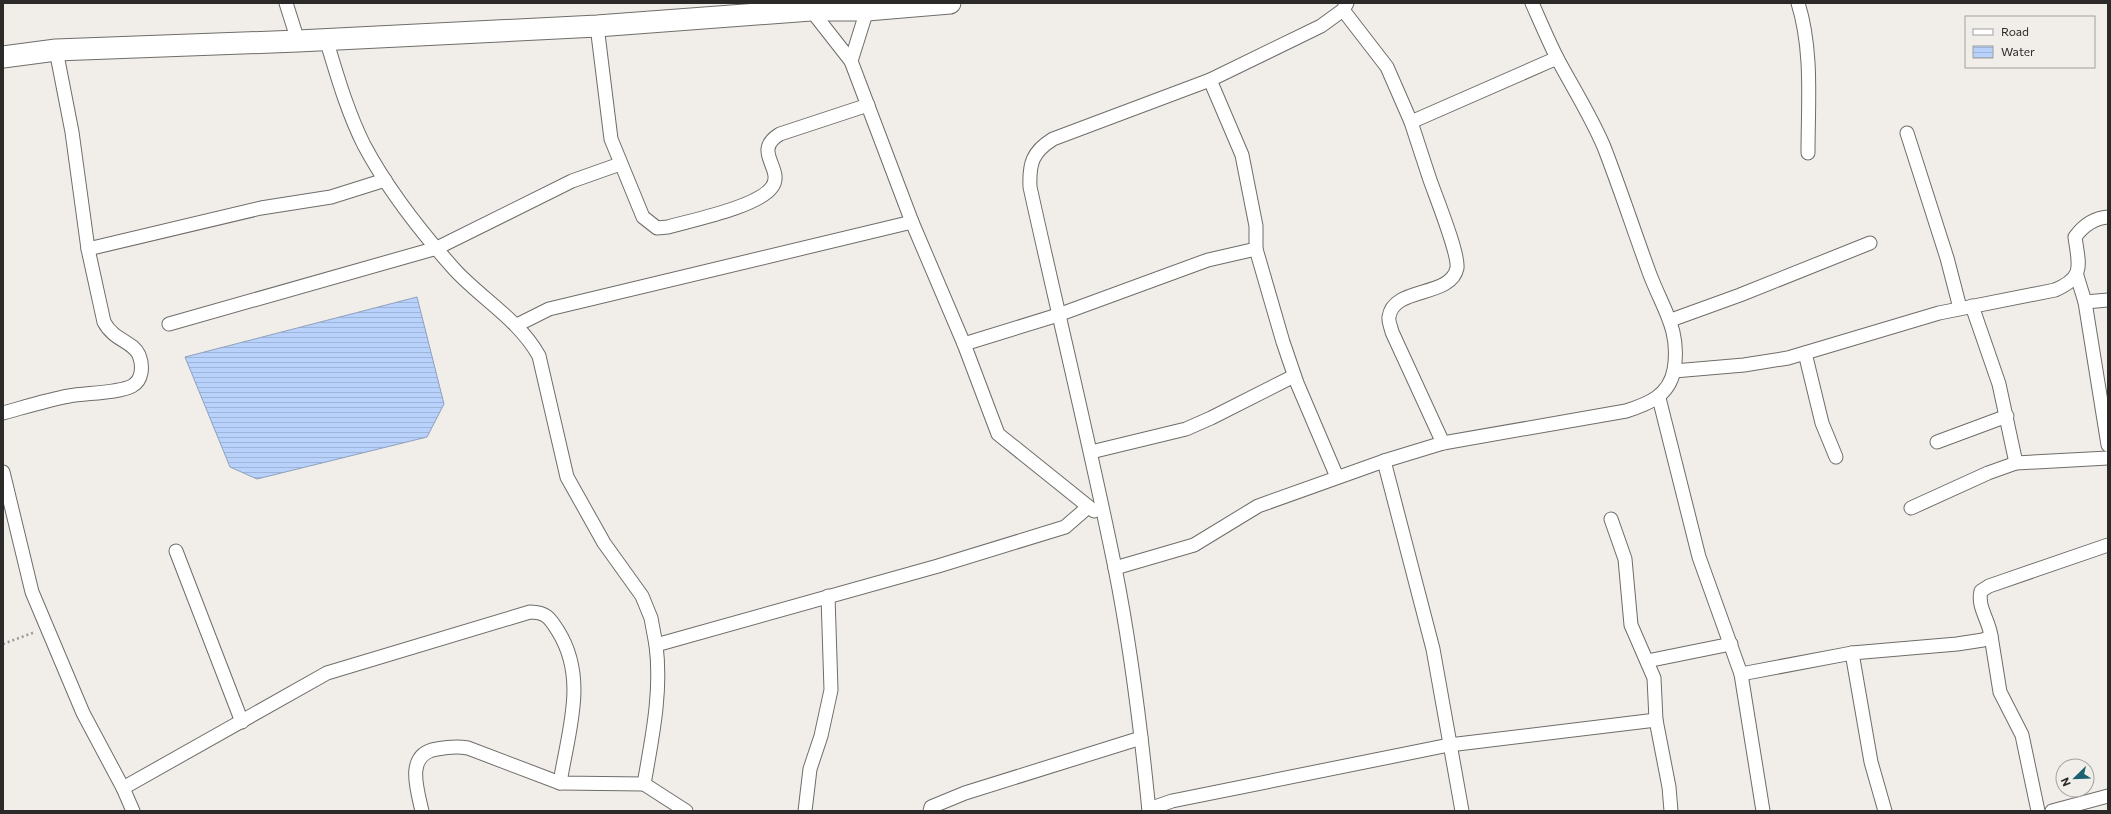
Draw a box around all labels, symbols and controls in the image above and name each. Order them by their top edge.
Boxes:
legend [1965,16,2095,68]
text: Road [2001,24,2029,38]
text: Water [2001,44,2035,58]
north arrow [2055,758,2095,798]
text: N [2058,776,2073,788]

